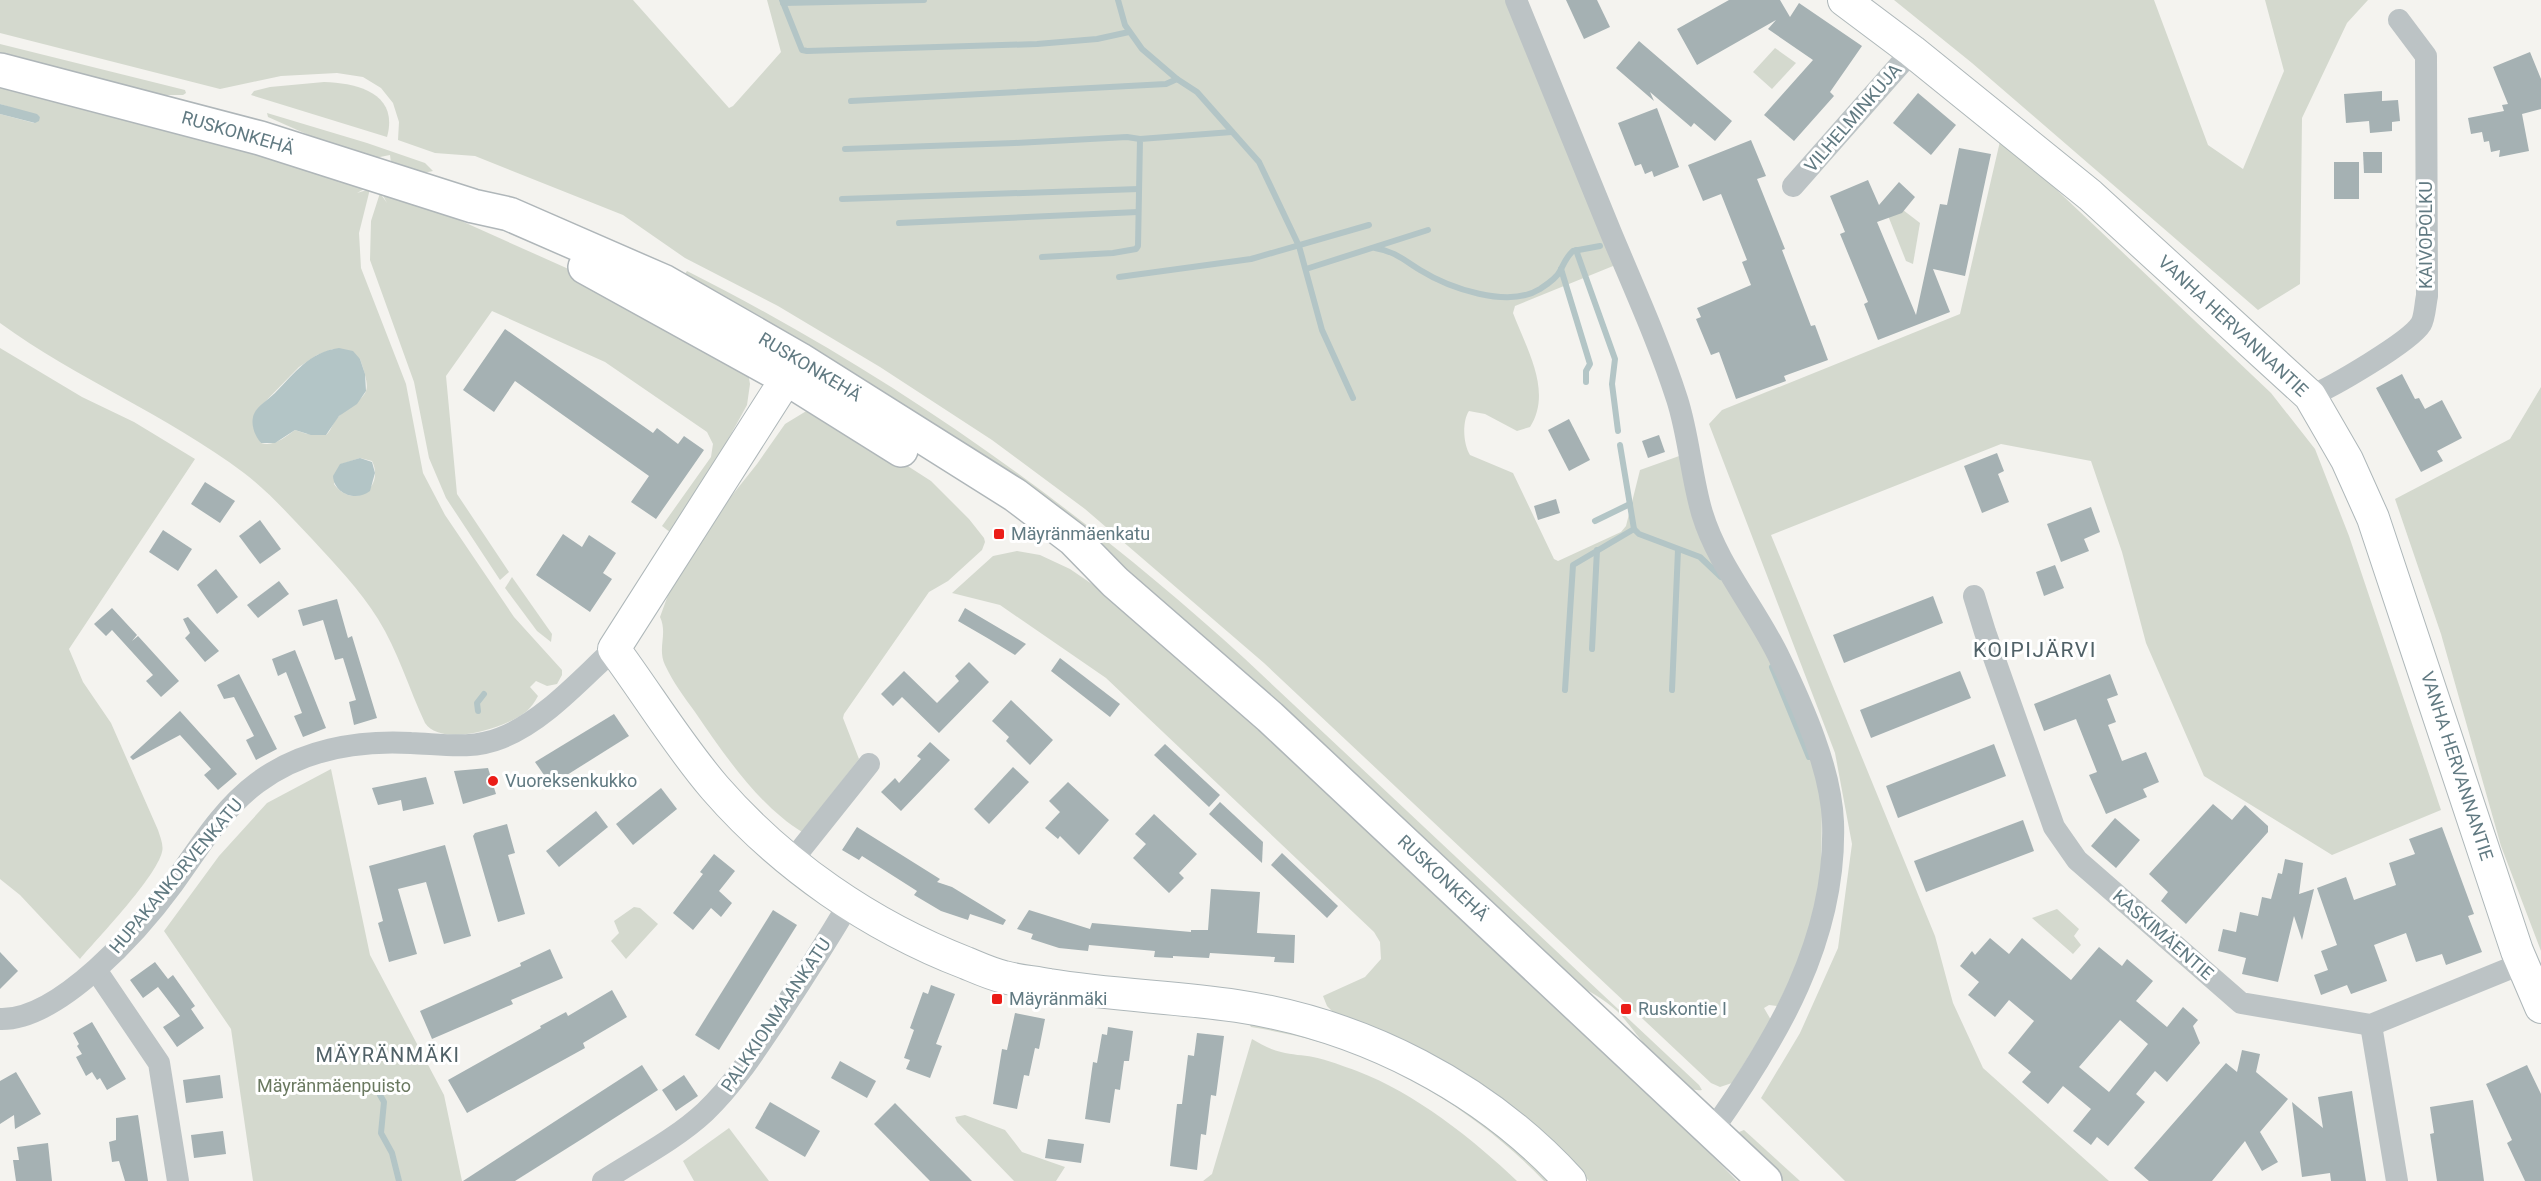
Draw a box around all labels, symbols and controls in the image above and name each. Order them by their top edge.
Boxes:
street label: VILHELMINKUJA [1800,59,1906,176]
street label: RUSKONKEHÄ [180,106,297,159]
street label: KAIVOPOLKU [2415,181,2436,289]
street label: VANHA HERVANNANTIE [2154,251,2313,401]
street label: RUSKONKEHÄ [755,328,866,406]
place label: Mäyränmäenkatu [1011,523,1150,544]
marker: Mäyränmäenkatu [992,527,1006,541]
district label: KOIPIJÄRVI [1973,638,2097,662]
street label: VANHA HERVANNANTIE [2417,669,2498,863]
place label: Vuoreksenkukko [505,770,637,791]
marker: Vuoreksenkukko [486,774,500,788]
street label: HUPAKANKORVENKATU [105,794,246,957]
street label: RUSKONKEHÄ [1394,830,1493,925]
street label: KASKIMÄENTIE [2109,885,2218,984]
street label: PALKKIONMAANKATU [716,934,835,1096]
place label: Mäyränmäki [1009,988,1107,1009]
marker: Mäyränmäki [990,992,1004,1006]
place label: Ruskontie I [1638,998,1727,1019]
marker: Ruskontie I [1619,1002,1633,1016]
district label: MÄYRÄNMÄKI [315,1043,461,1067]
park label: Mäyränmäenpuisto [257,1075,411,1096]

